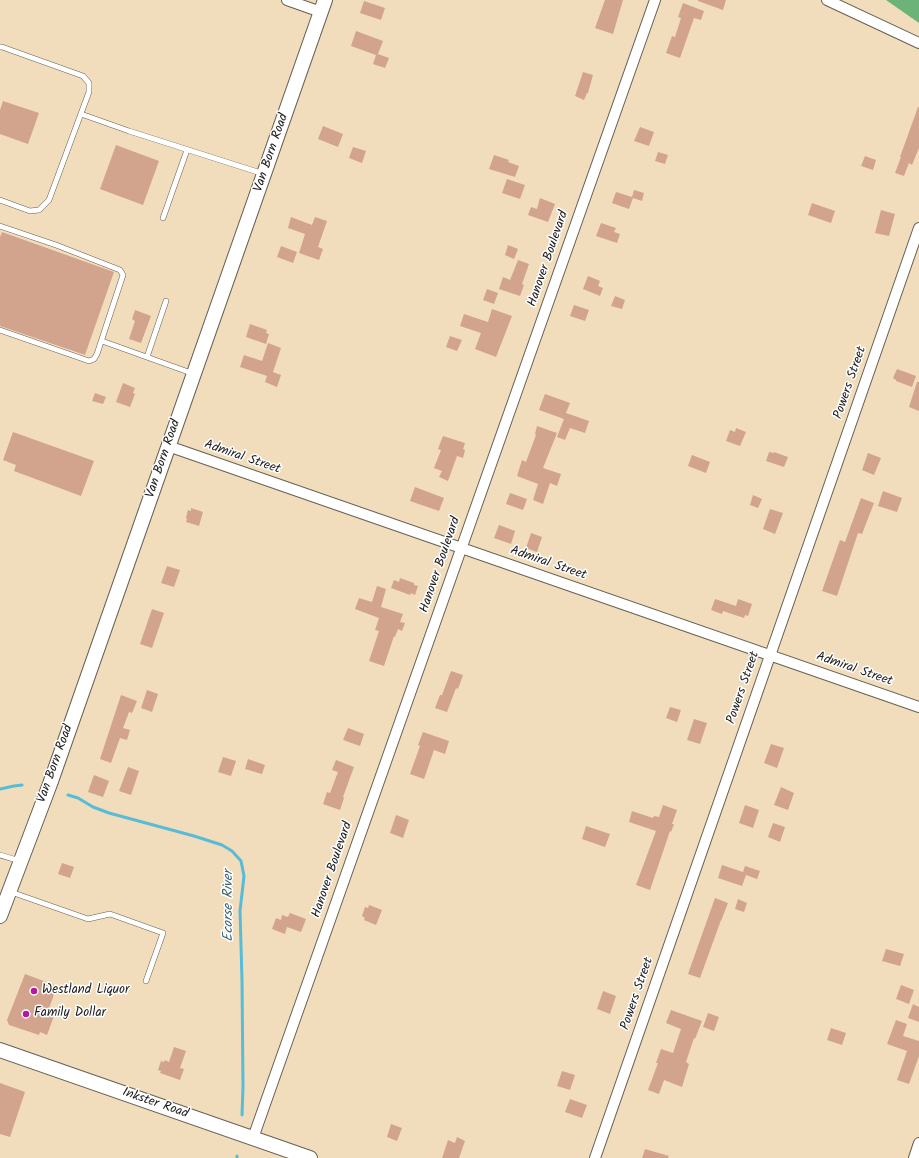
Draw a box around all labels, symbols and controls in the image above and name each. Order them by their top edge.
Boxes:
street label: Van Born Road [251,112,293,194]
street label: Hanover Boulevard [525,209,573,309]
street label: Powers Street [831,345,871,421]
street label: Van Born Road [143,418,185,500]
street label: Admiral Street [202,438,282,478]
street label: Hanover Boulevard [417,515,465,615]
street label: Admiral Street [508,544,588,584]
street label: Powers Street [724,650,764,726]
street label: Admiral Street [814,650,894,690]
street label: Van Born Road [35,723,77,805]
street label: Hanover Boulevard [309,820,357,920]
water label: Ecorse River [222,870,238,942]
street label: Powers Street [618,956,658,1032]
place label: Westland Liquor [42,983,129,999]
marker: Westland Liquor [29,986,39,996]
place label: Family Dollar [34,1006,106,1022]
marker: Family Dollar [21,1009,31,1019]
street label: Inkster Road [120,1085,190,1123]

